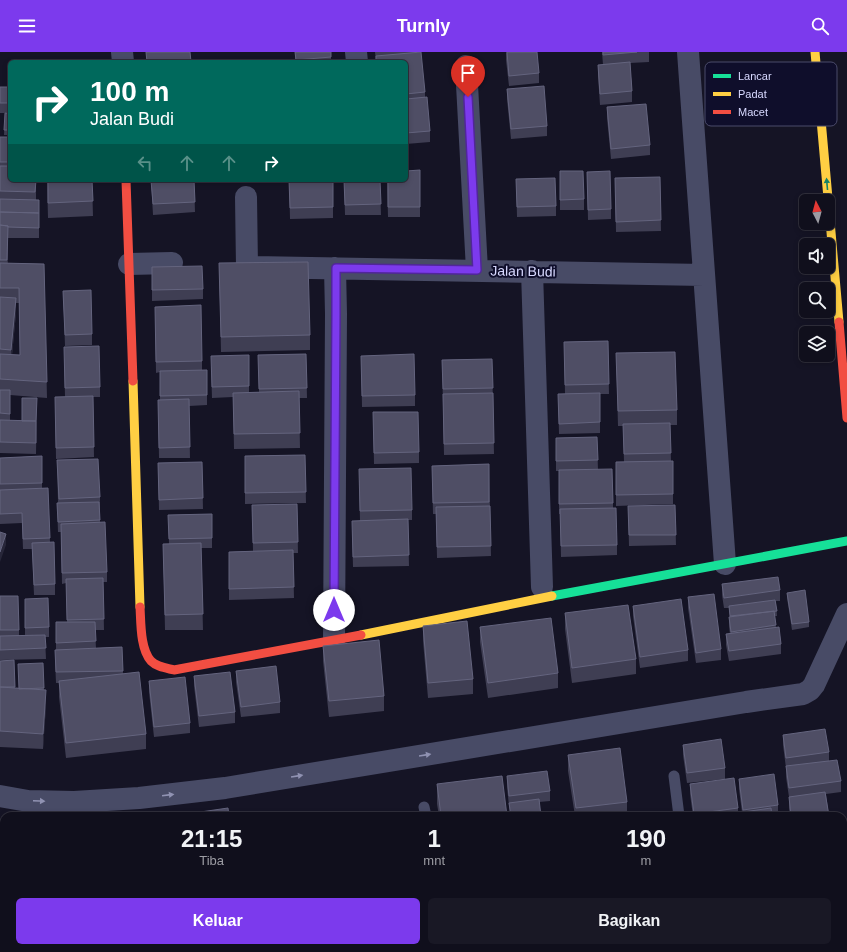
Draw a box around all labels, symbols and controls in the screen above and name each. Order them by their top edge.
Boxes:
icon: menu [16,15,38,37]
icon: search [809,15,831,37]
text: Turnly [397,16,450,36]
pin [451,56,485,97]
icon: arrive [457,62,479,84]
legend [705,62,837,126]
text: Lancar [738,70,772,82]
icon: right [24,76,76,128]
text: 100 m [90,76,169,107]
text: Padat [738,88,767,100]
text: Macet [738,106,768,118]
text: Jalan Budi [90,109,174,129]
icon: left [134,152,156,174]
icon: ahead [176,152,198,174]
icon: ahead [218,152,240,174]
icon: right [260,152,282,174]
one-way arrow [823,178,830,190]
north arrow [799,194,835,230]
map controls [799,194,835,362]
button: sound [799,238,835,274]
street label: Jalan Budi [490,262,556,280]
button: search [799,282,835,318]
button: layers [799,326,835,362]
position arrow [313,589,355,631]
one-way arrow [419,752,431,758]
one-way arrow [291,773,303,779]
one-way arrow [162,791,174,798]
one-way arrow [33,798,46,804]
text: 21:15 [181,825,242,852]
text: 1 [427,825,441,852]
text: 190 [626,825,666,852]
text: Tiba [199,853,224,868]
text: mnt [423,853,445,868]
text: m [641,853,651,868]
button: Keluar [16,898,420,944]
button: Bagikan [428,898,831,944]

